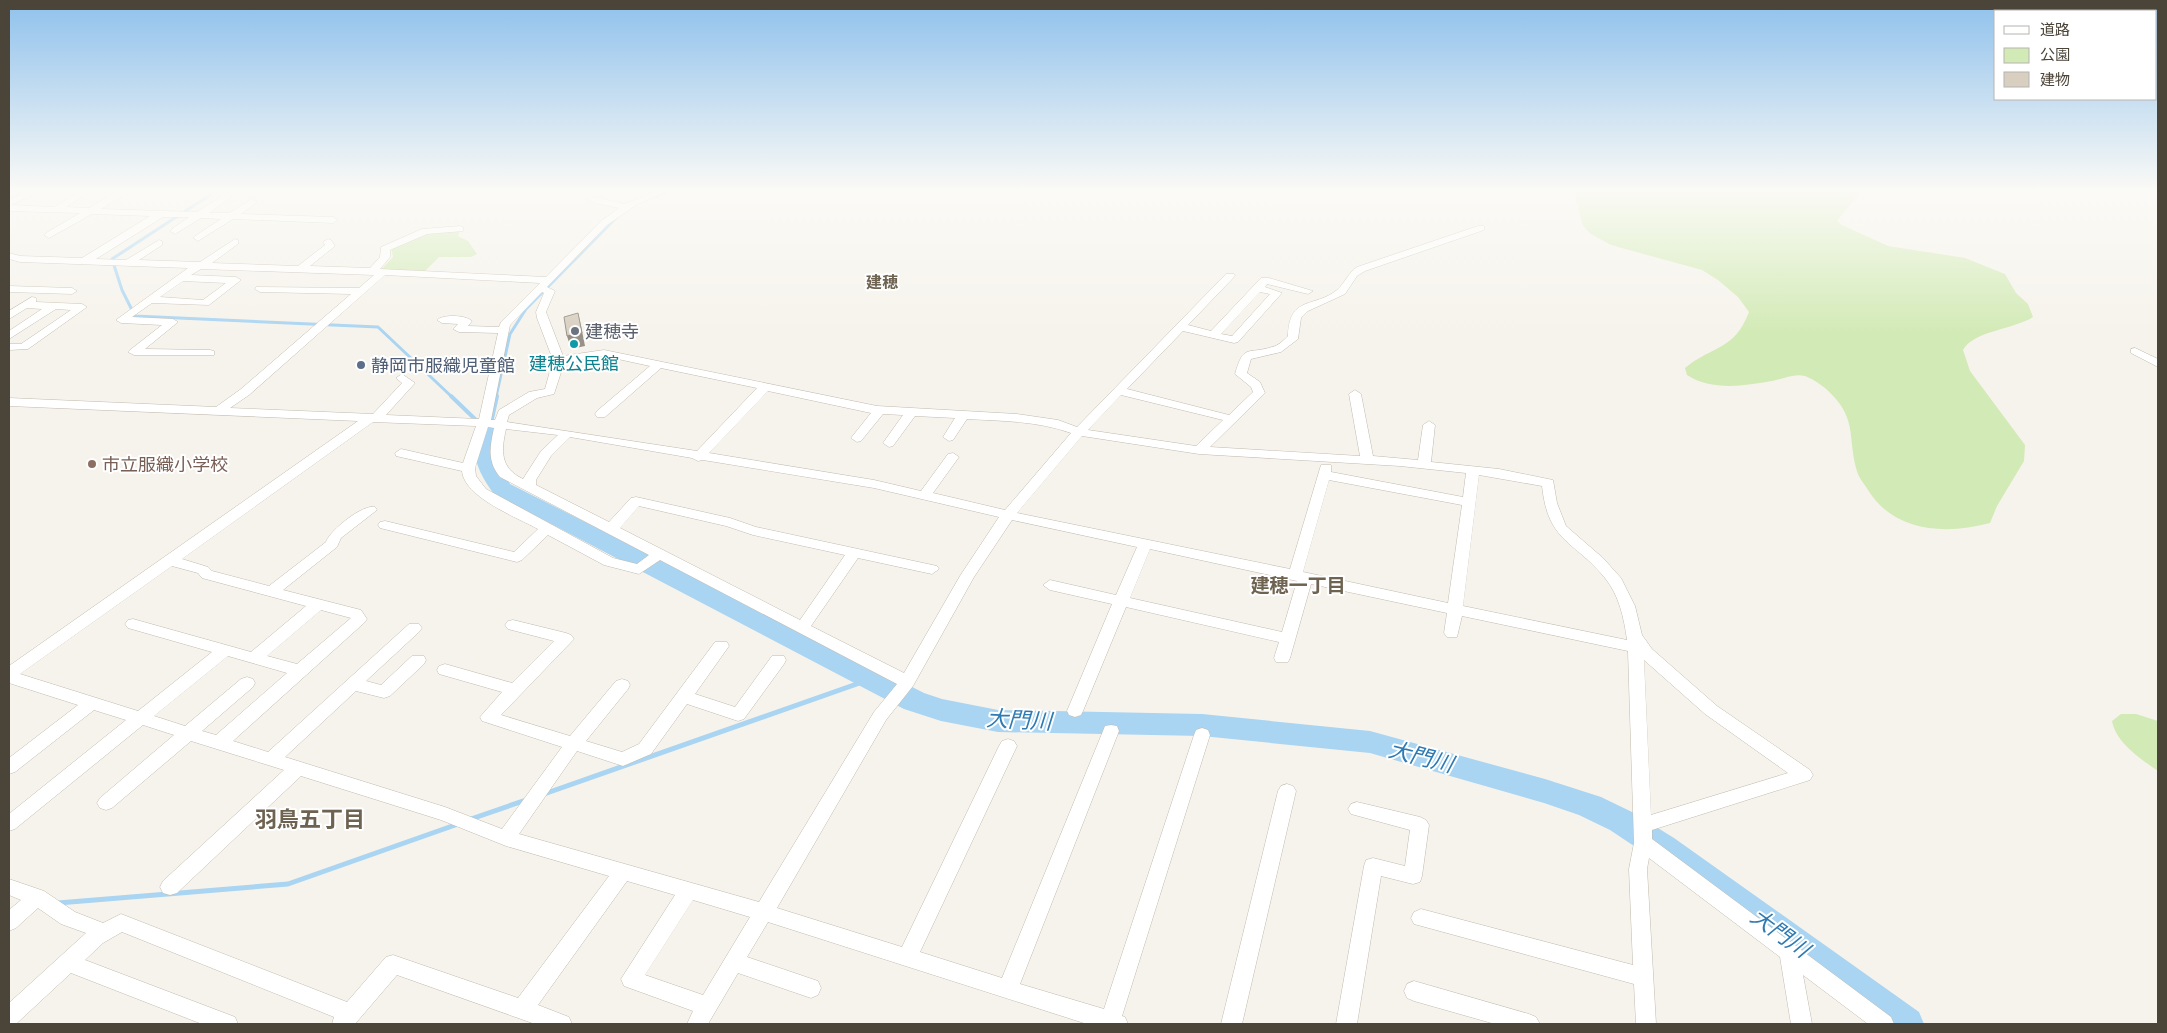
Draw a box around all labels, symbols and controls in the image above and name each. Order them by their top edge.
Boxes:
legend [1994,10,2157,100]
text: 道路 [2040,21,2070,39]
text: 公園 [2040,46,2070,64]
text: 建物 [2040,71,2070,89]
district label: 建穂 [866,273,898,292]
place label: 建穂寺 [585,321,639,342]
marker: 建穂寺 [569,325,581,337]
marker: 建穂公民館 [568,338,580,350]
place label: 建穂公民館 [529,353,619,374]
place label: 静岡市服織児童館 [371,355,515,376]
marker: 静岡市服織児童館 [355,359,367,371]
place label: 市立服織小学校 [102,454,228,475]
marker: 市立服織小学校 [86,458,98,470]
district label: 建穂一丁目 [1250,574,1346,596]
water label: 大門川 [985,706,1055,734]
water label: 大門川 [1386,737,1458,778]
district label: 羽鳥五丁目 [255,807,365,832]
water label: 大門川 [1746,903,1816,964]

